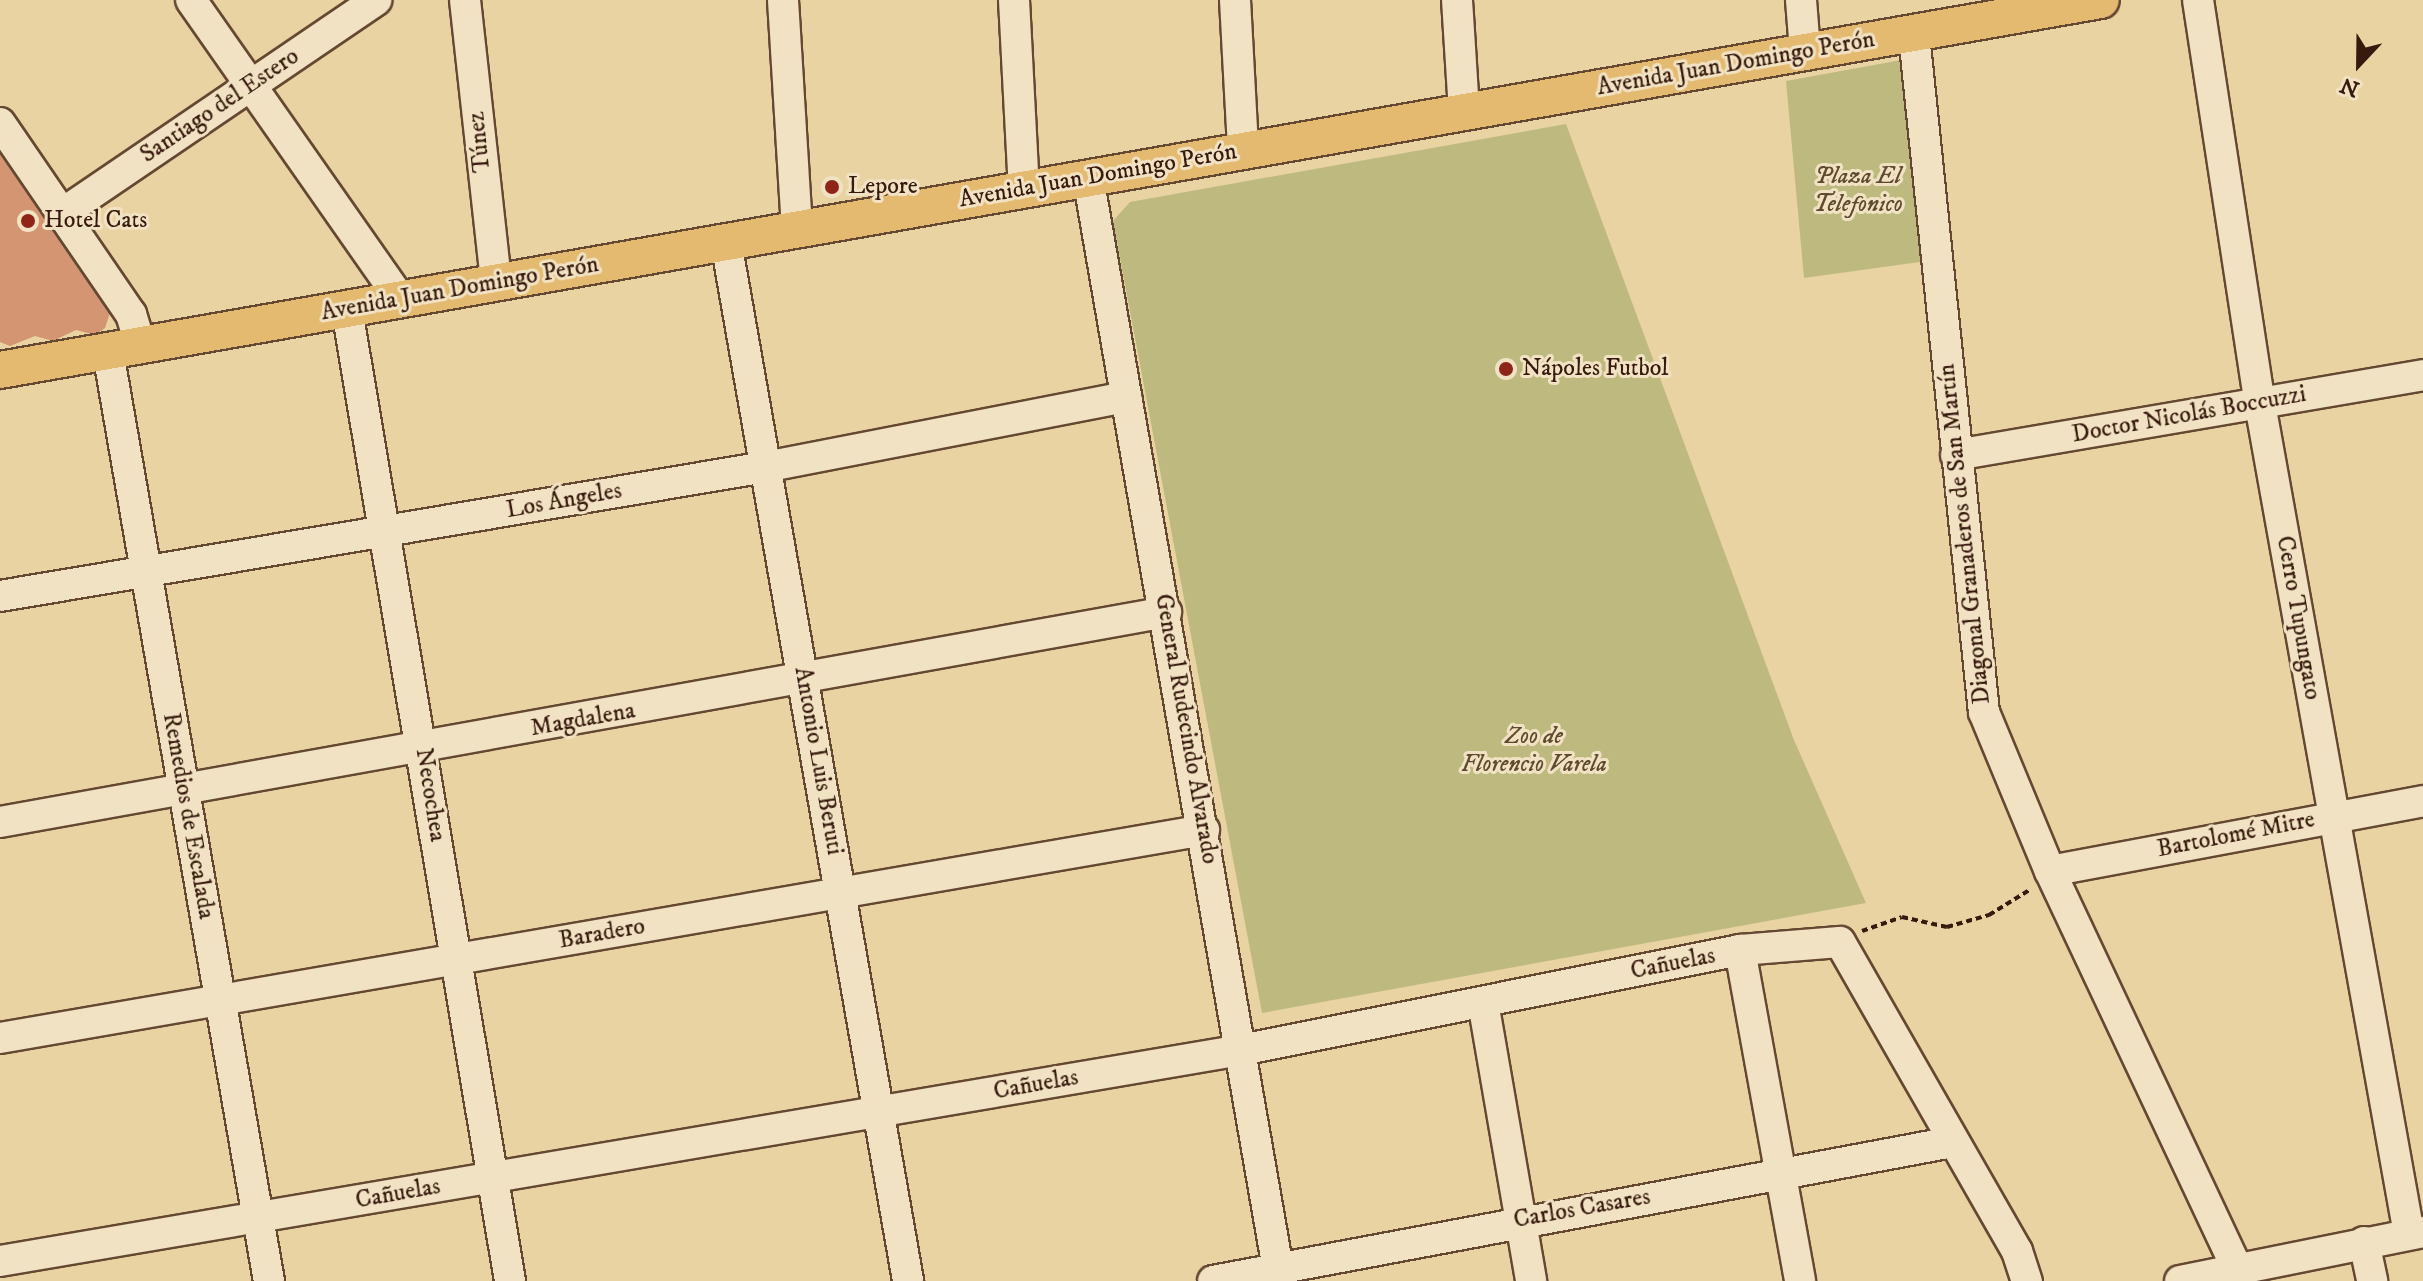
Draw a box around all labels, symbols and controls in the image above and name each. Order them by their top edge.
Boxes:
north arrow [2319,24,2399,104]
street label: Avenida Juan Domingo Perón [1595,25,1877,103]
street label: Santiago del Estero [135,42,305,170]
text: N [2336,71,2363,103]
street label: Túnez [462,110,498,174]
street label: Avenida Juan Domingo Perón [957,137,1239,215]
park label: Plaza El Telefonico [1813,163,1903,219]
place label: Lepore [848,173,918,201]
marker: Lepore [823,178,841,196]
place label: Hotel Cats [44,207,147,235]
marker: Hotel Cats [19,212,37,230]
street label: Avenida Juan Domingo Perón [319,250,601,328]
place label: Nápoles Futbol [1522,355,1669,383]
marker: Nápoles Futbol [1497,360,1515,378]
street label: Diagonal Granaderos de San Martín [1933,362,1997,706]
street label: Doctor Nicolás Boccuzzi [2070,380,2308,450]
street label: Los Ángeles [504,477,624,525]
street label: Cerro Tupungato [2269,534,2327,702]
street label: General Rudecindo Alvarado [1148,592,1224,866]
street label: Antonio Luis Beruti [787,665,849,857]
street label: Magdalena [528,697,638,743]
street label: Remedios de Escalada [156,711,220,921]
park label: Zoo de Florencio Varela [1461,723,1607,779]
street label: Necochea [408,746,452,844]
street label: Bartolomé Mitre [2155,806,2317,864]
street label: Baradero [557,912,647,956]
street label: Cañuelas [1628,942,1718,986]
street label: Cañuelas [991,1063,1081,1107]
street label: Cañuelas [353,1172,443,1216]
street label: Carlos Casares [1511,1183,1653,1235]

